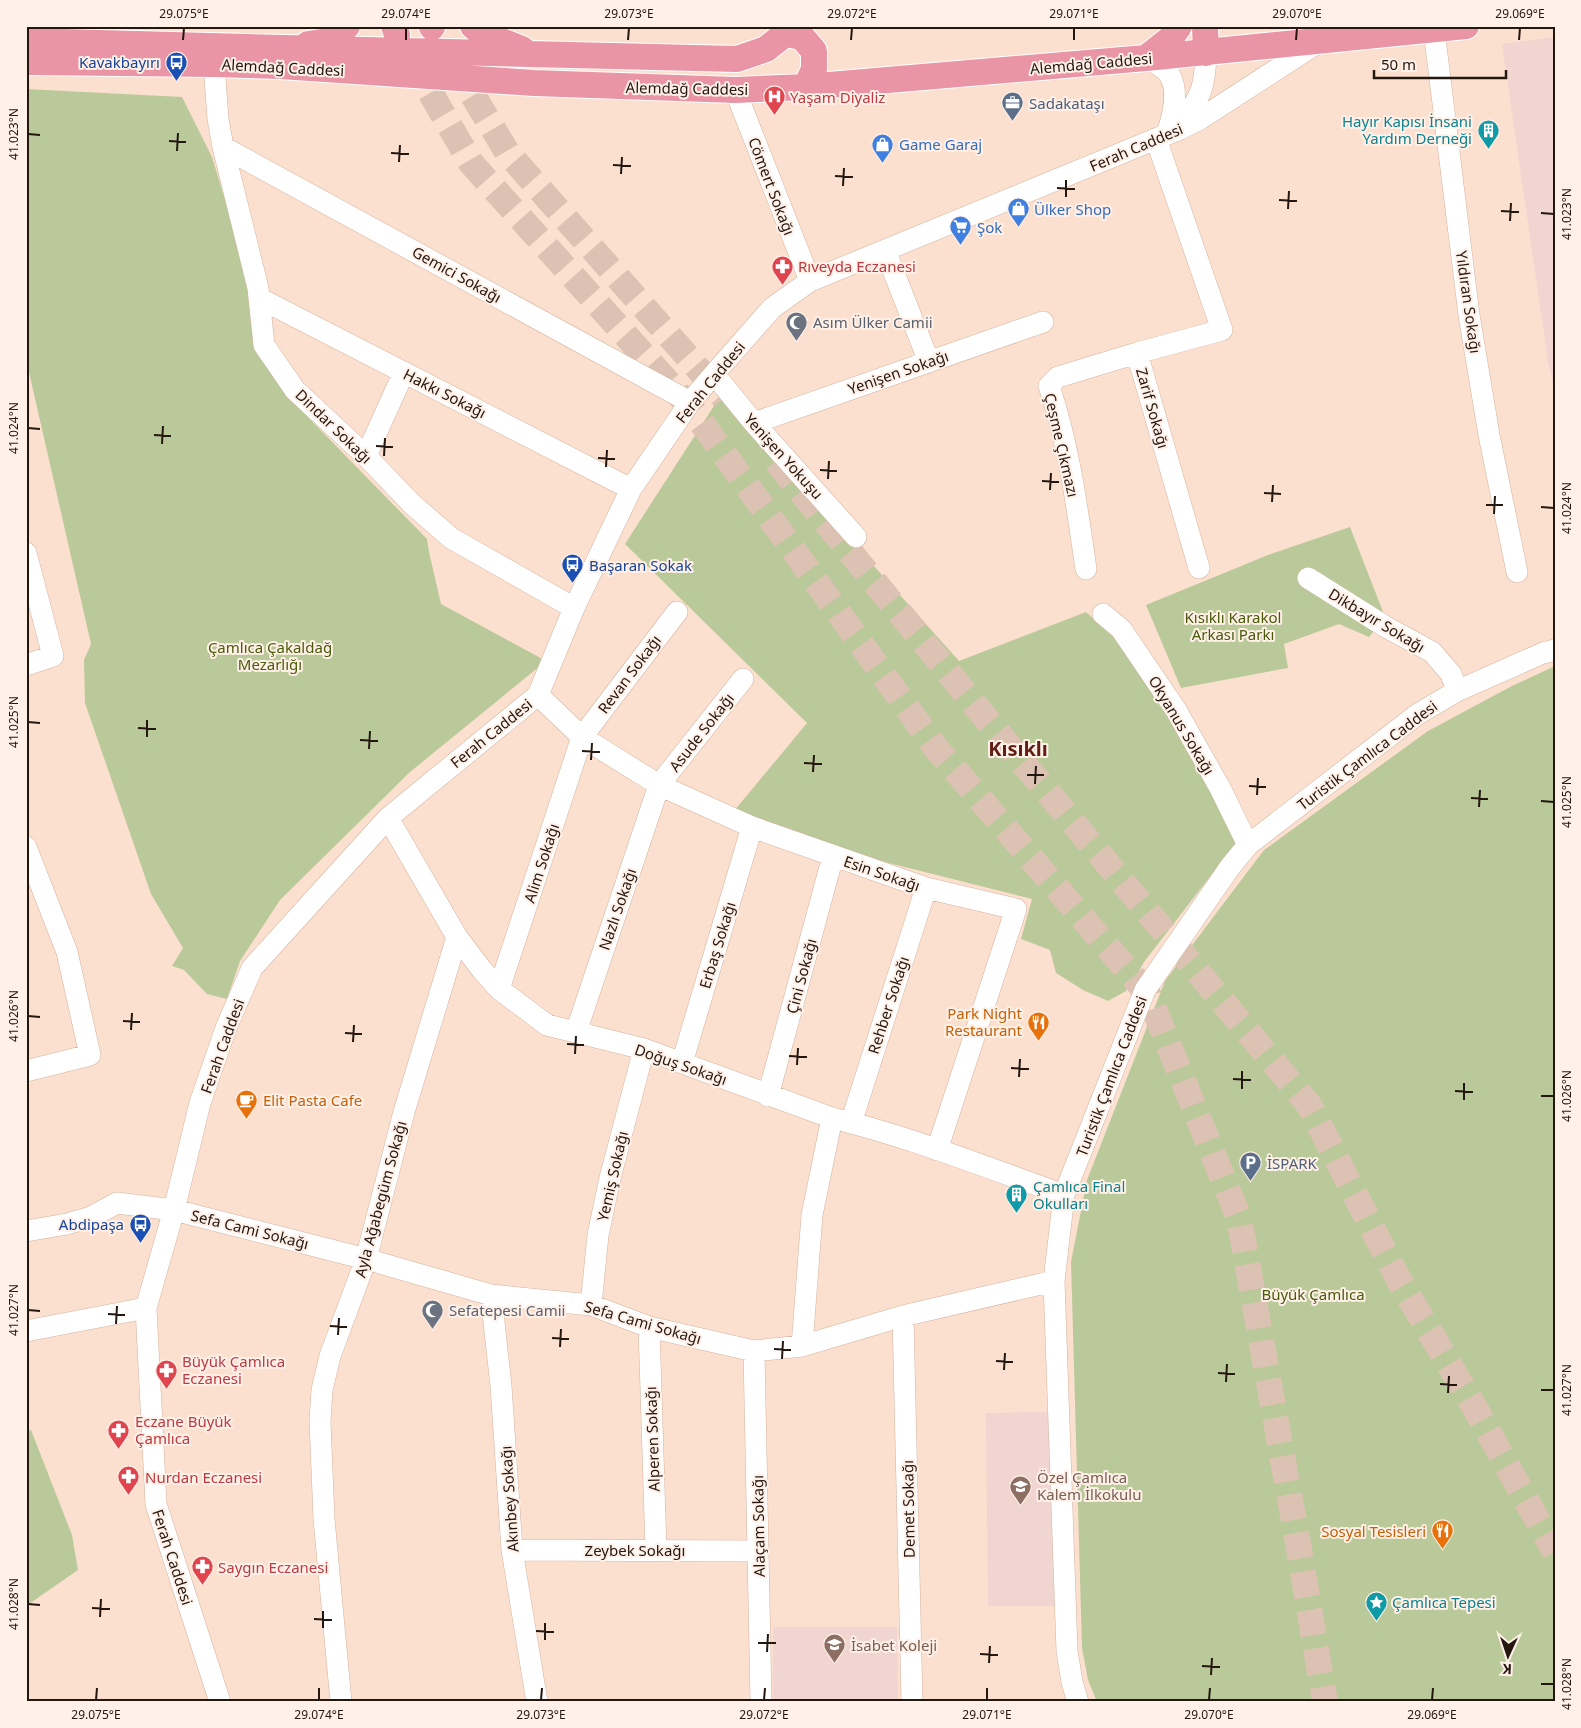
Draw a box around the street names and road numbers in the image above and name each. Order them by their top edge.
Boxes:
street label: Alemdağ Caddesi [1029,48,1153,78]
street label: Alemdağ Caddesi [221,54,345,80]
street label: Alemdağ Caddesi [626,77,748,99]
street label: Ferah Caddesi [1086,118,1186,176]
street label: Cömert Sokağı [744,134,800,238]
street label: Gemici Sokağı [409,241,505,307]
street label: Yıldıran Sokağı [1452,249,1486,355]
street label: Ferah Caddesi [671,337,749,427]
street label: Yenişen Sokağı [845,345,951,399]
street label: Hakkı Sokağı [400,364,490,422]
street label: Zarif Sokağı [1132,365,1174,451]
street label: Dindar Sokağı [292,385,376,467]
street label: Çeşme Çıkmazı [1040,391,1084,499]
street label: Yenişen Yokuşu [740,409,828,503]
street label: Dikbayır Sokağı [1325,583,1429,657]
street label: Revan Sokağı [593,631,665,717]
street label: Okyanus Sokağı [1145,672,1219,778]
street label: Asude Sokağı [664,689,738,775]
street label: Ferah Caddesi [446,694,536,772]
street label: Turistik Çamlıca Caddesi [1293,696,1441,814]
street label: Alim Sokağı [519,821,563,905]
street label: Esin Sokağı [841,851,923,895]
street label: Nazlı Sokağı [594,865,640,953]
street label: Erbaş Sokağı [694,899,740,991]
street label: Çini Sokağı [781,936,821,1016]
street label: Rehber Sokağı [863,954,913,1056]
street label: Turistik Çamlıca Caddesi [1071,993,1151,1159]
street label: Ferah Caddesi [196,996,248,1096]
street label: Doğuş Sokağı [632,1039,730,1089]
street label: Ayla Ağabegüm Sokağı [349,1118,411,1280]
street label: Yemiş Sokağı [592,1129,632,1223]
street label: Sefa Cami Sokağı [189,1205,311,1253]
street label: Sefa Cami Sokağı [582,1296,704,1348]
street label: Alperen Sokağı [640,1386,664,1492]
street label: Akınbey Sokağı [495,1445,523,1553]
street label: Demet Sokağı [897,1460,919,1558]
street label: Alaçam Sokağı [747,1475,769,1577]
street label: Ferah Caddesi [148,1507,198,1607]
street label: Zeybek Sokağı [585,1540,685,1560]

